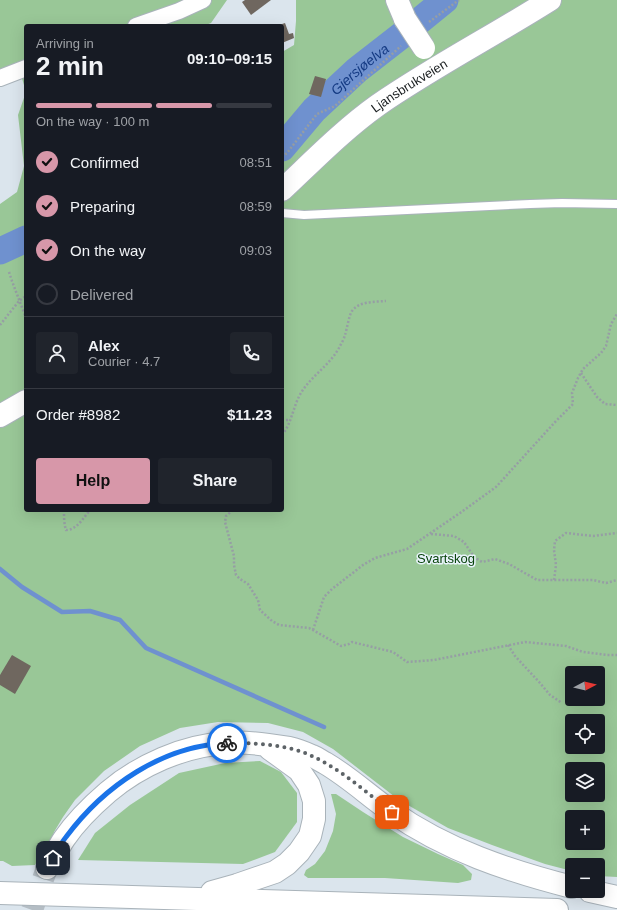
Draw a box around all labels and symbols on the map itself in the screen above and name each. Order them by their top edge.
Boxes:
water label: Gjersjøelva [327,40,392,98]
street label: Ljansbrukveien [368,56,450,115]
park label: Svartskog [417,551,475,566]
north arrow [565,666,605,706]
courier [207,723,247,763]
pin [375,795,409,829]
pin [36,841,70,875]

